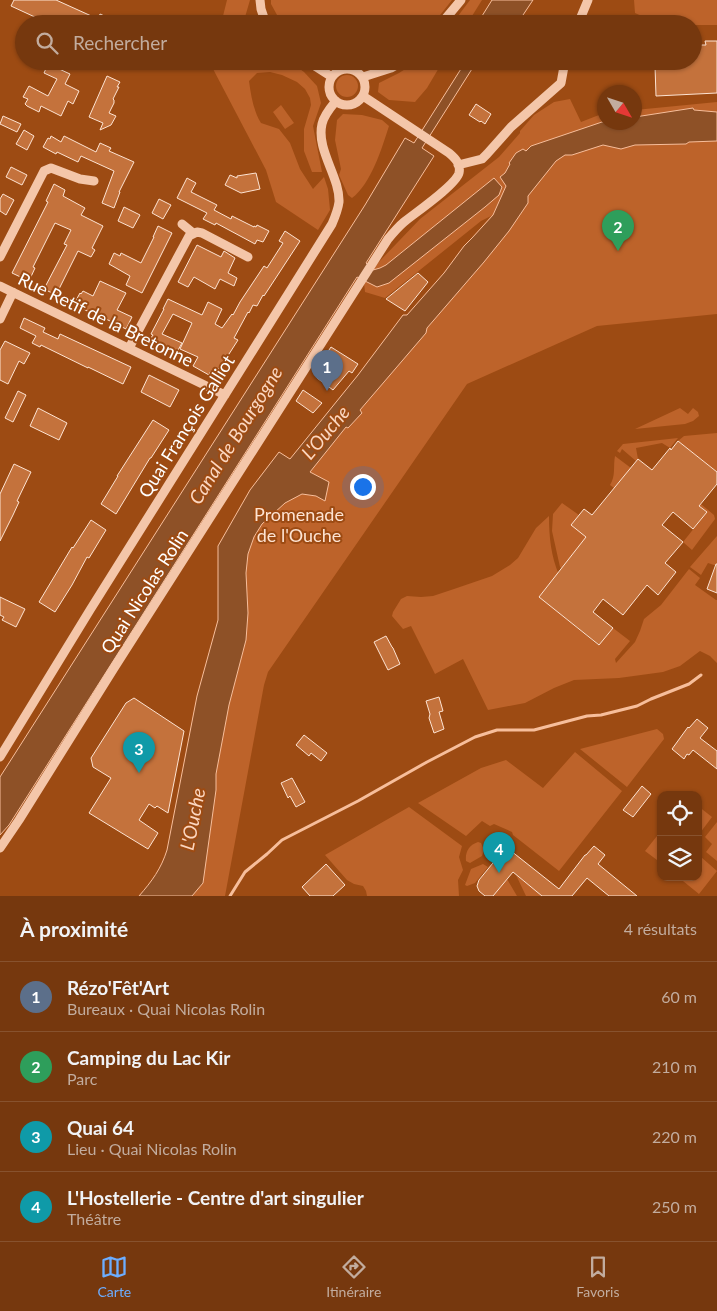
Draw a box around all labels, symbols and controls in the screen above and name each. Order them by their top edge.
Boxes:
search box [15,15,702,70]
icon: search [33,29,61,57]
text: Rechercher [73,31,167,54]
north arrow [597,85,642,130]
pin: 2 [602,210,634,251]
street label: Rue Retif de la Bretonne [15,267,197,371]
street label: Quai François Galliot [133,350,239,501]
pin: 1 [311,350,343,391]
water label: Canal de Bourgogne [183,362,287,508]
water label: L'Ouche [296,401,354,463]
your location [350,474,376,500]
park label: Promenade de l'Ouche [254,503,344,546]
street label: Quai Nicolas Rolin [96,525,192,657]
pin: 3 [123,732,155,773]
water label: L'Ouche [175,786,209,852]
map controls [657,791,702,881]
button: locate [657,791,702,836]
pin: 4 [483,832,515,873]
button: layers [657,836,702,881]
text: À proximité [20,916,128,941]
text: 4 résultats [624,919,697,938]
text: Rézo'Fêt'Art [67,976,169,999]
text: 1 [31,987,41,1006]
text: 60 m [661,987,697,1006]
text: Bureaux · Quai Nicolas Rolin [67,999,265,1018]
text: Camping du Lac Kir [67,1046,230,1069]
text: 2 [31,1057,41,1076]
text: 210 m [652,1057,697,1076]
text: Parc [67,1069,97,1088]
text: Quai 64 [67,1116,134,1139]
text: 3 [31,1127,41,1146]
text: 220 m [652,1127,697,1146]
text: Lieu · Quai Nicolas Rolin [67,1139,237,1158]
text: L'Hostellerie - Centre d'art singulier [67,1186,364,1209]
text: 4 [31,1197,41,1216]
text: 250 m [652,1197,697,1216]
text: Théâtre [67,1209,121,1228]
tab: Carte [97,1253,131,1300]
tab: Itinéraire [326,1253,381,1300]
tab: Favoris [576,1253,620,1300]

